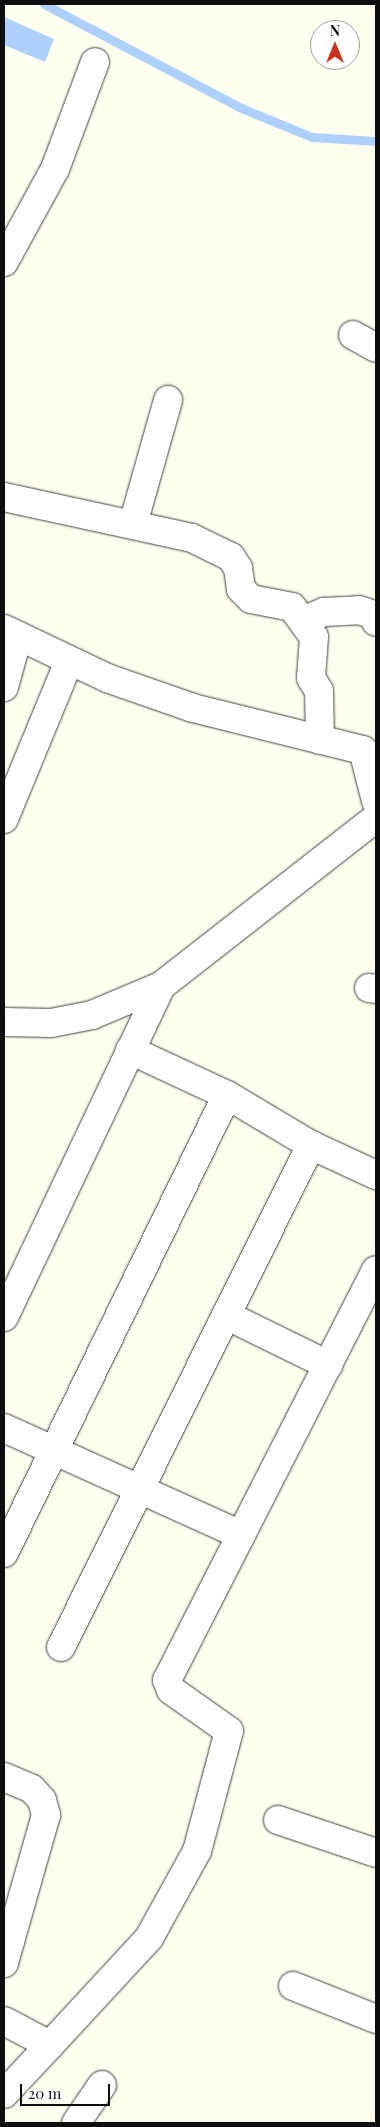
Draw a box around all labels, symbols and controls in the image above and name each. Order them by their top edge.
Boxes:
north arrow [310,20,360,70]
text: N [330,21,340,40]
scale bar [22,2074,112,2106]
text: 20 m [28,2083,61,2103]

